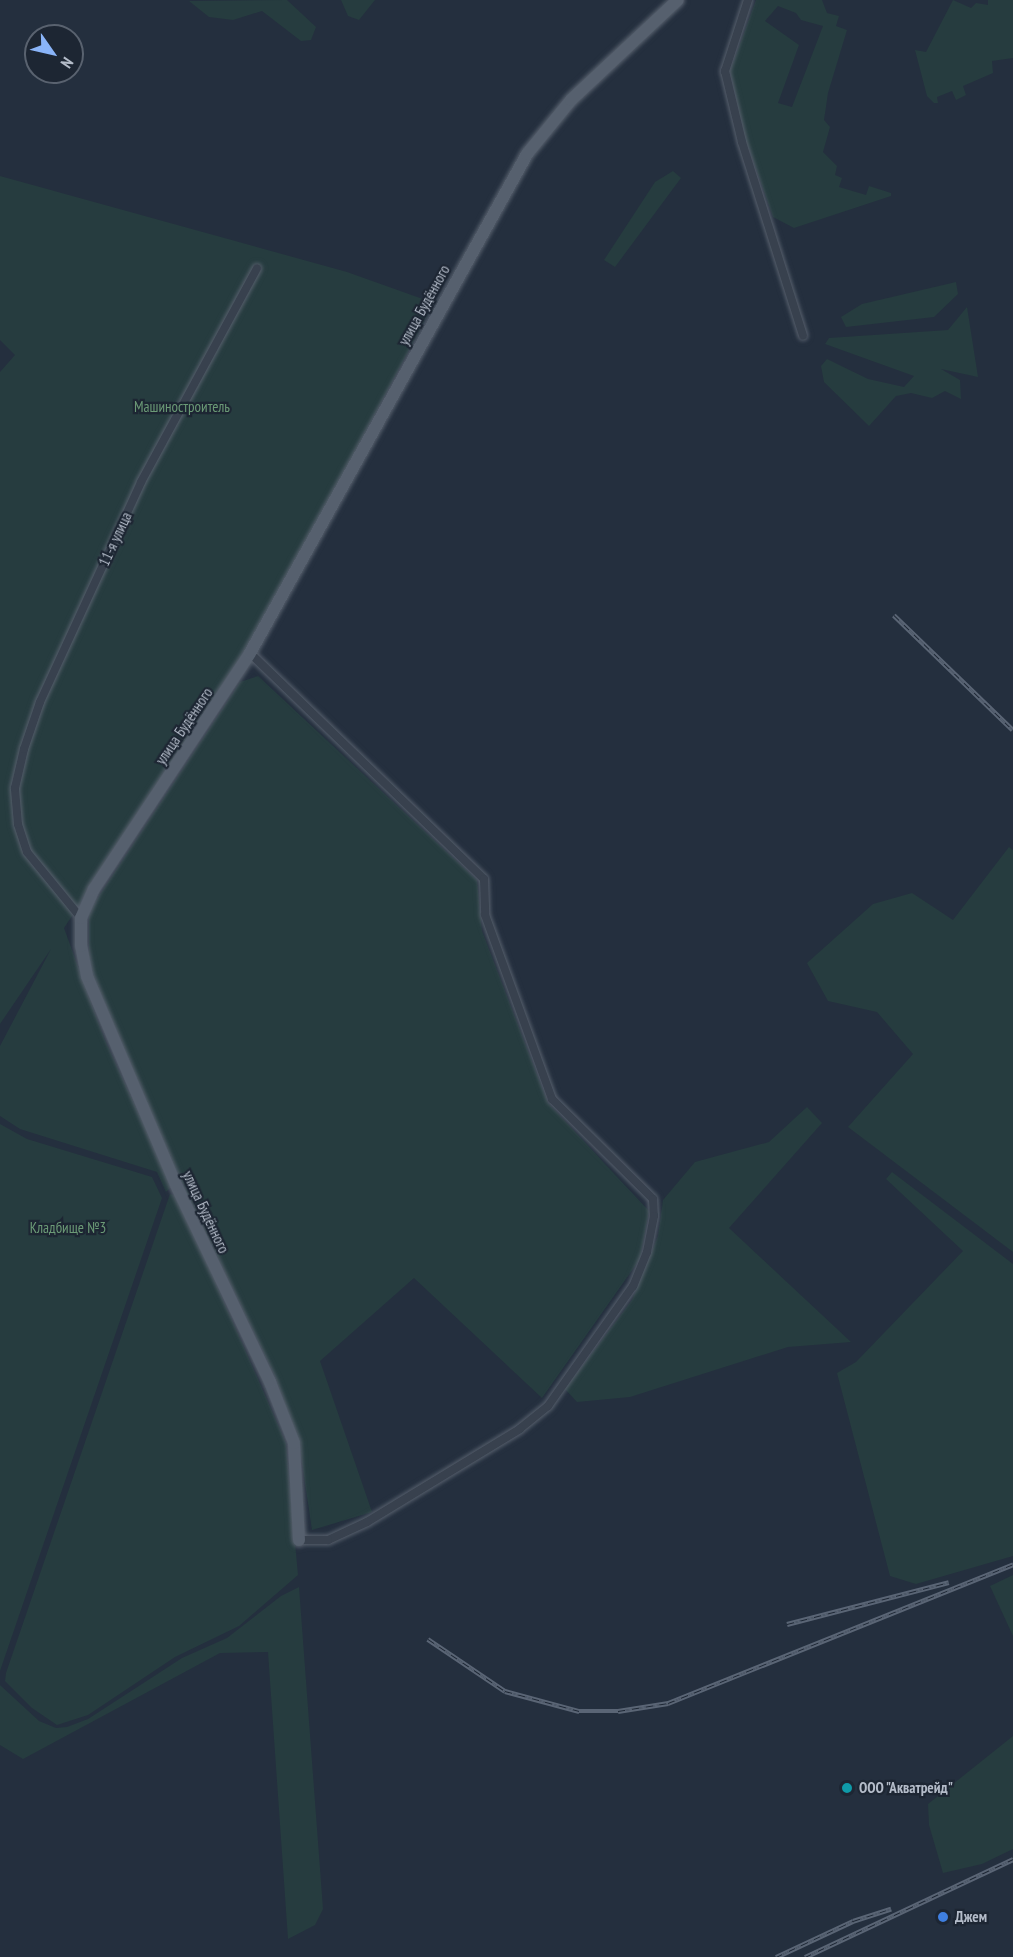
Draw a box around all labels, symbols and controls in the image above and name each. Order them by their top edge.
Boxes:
north arrow [24,24,84,84]
text: N [57,54,78,72]
street label: улица Будённого [395,262,453,348]
park label: Машиностроитель [134,398,230,416]
street label: 11-я улица [95,509,135,569]
street label: улица Будённого [152,684,216,768]
street label: улица Будённого [179,1168,233,1256]
park label: Кладбище №3 [30,1219,106,1237]
place label: ООО "Акватрейд" [859,1779,954,1797]
marker: ООО "Акватрейд" [840,1781,854,1795]
place label: Джем [955,1908,987,1926]
marker: Джем [936,1910,950,1924]

